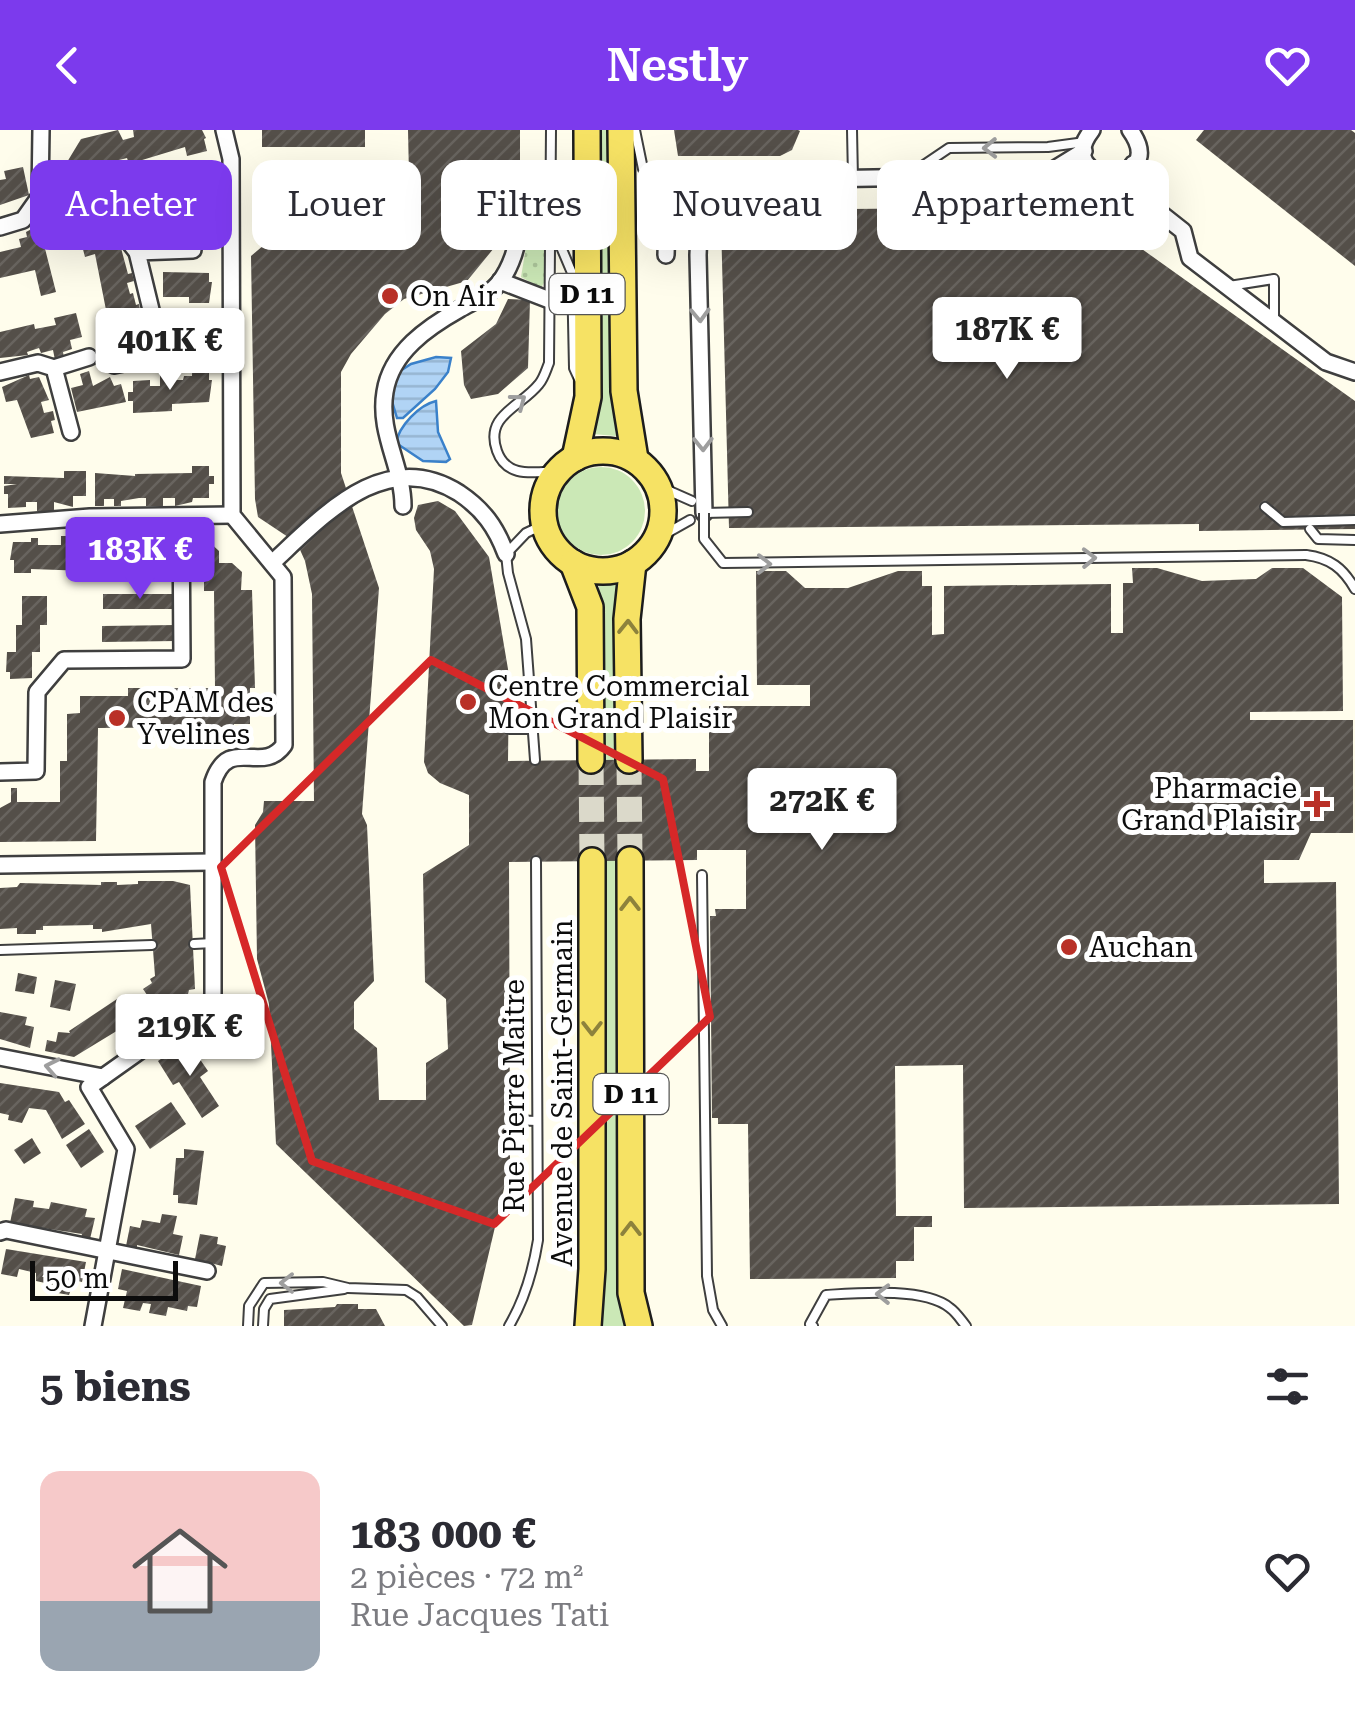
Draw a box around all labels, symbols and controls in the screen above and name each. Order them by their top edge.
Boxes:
icon: back [40,38,95,93]
icon: heart [1260,38,1315,93]
text: Nestly [606,39,749,92]
one-way arrow [981,137,996,159]
chip: Acheter [30,160,232,250]
chip: Louer [252,160,421,250]
chip: Filtres [441,160,617,250]
chip: Nouveau [637,160,857,250]
chip: Appartement [877,160,1169,250]
road number: D 11 [550,274,624,314]
place label: On Air [410,280,497,313]
marker: On Air [379,285,401,307]
pin: 187K € [926,297,1088,382]
pin: 401K € [89,308,251,393]
one-way arrow [689,308,710,324]
text: 187K € [955,310,1059,348]
text: 401K € [118,321,222,359]
one-way arrow [508,395,526,412]
one-way arrow [692,437,713,453]
pin: 183K € [59,517,221,602]
text: 183K € [88,530,192,568]
one-way arrow [1081,548,1097,569]
one-way arrow [756,553,772,575]
one-way arrow [617,619,639,634]
place label: Centre Commercial Mon Grand Plaisir [488,670,750,735]
place label: CPAM des Yvelines [137,686,274,751]
marker: Centre Commercial Mon Grand Plaisir [457,691,479,713]
marker: CPAM des Yvelines [106,707,128,729]
pin: 272K € [741,768,903,853]
place label: Pharmacie Grand Plaisir [1121,772,1297,837]
text: 272K € [770,781,874,819]
marker: Pharmacie Grand Plaisir [1306,793,1328,815]
one-way arrow [619,896,641,912]
street label: Avenue de Saint-Germain [546,919,579,1267]
place label: Auchan [1089,931,1193,964]
marker: Auchan [1058,936,1080,958]
street label: Rue Pierre Maitre [498,979,531,1213]
pin: 219K € [109,994,271,1079]
text: 219K € [138,1007,242,1045]
one-way arrow [581,1022,603,1037]
one-way arrow [43,1058,60,1079]
road number: D 11 [594,1074,668,1114]
one-way arrow [620,1221,642,1236]
scale bar [30,1256,178,1300]
text: 50 m [45,1262,109,1295]
one-way arrow [279,1272,294,1294]
one-way arrow [875,1283,891,1304]
icon: filters [1260,1359,1315,1414]
text: 5 biens [40,1362,191,1411]
text: 183 000 € [350,1509,536,1558]
icon: home [120,1511,240,1631]
icon: heart [1260,1544,1315,1599]
text: 2 pièces · 72 m² [350,1558,583,1596]
text: Rue Jacques Tati [350,1596,609,1634]

